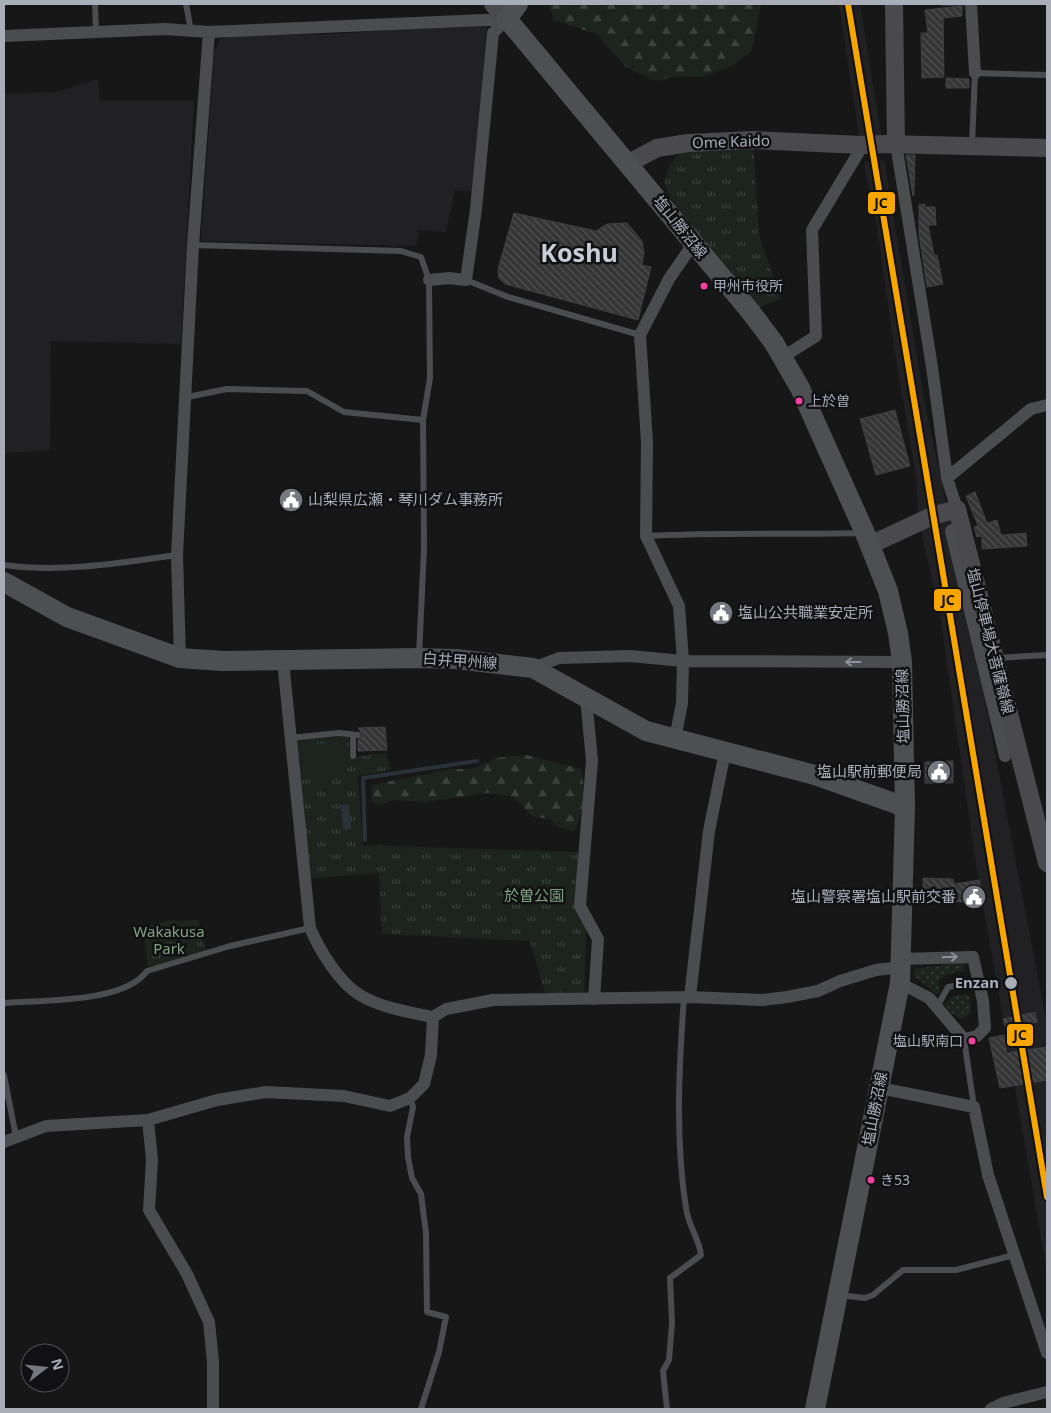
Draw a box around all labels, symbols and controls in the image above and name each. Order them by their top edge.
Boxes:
street label: Ome Kaido [692,130,770,152]
street label: 塩山勝沼線 [649,191,712,262]
line badge: JC [867,191,896,215]
text: JC [872,193,888,212]
district label: Koshu [540,235,618,269]
place label: 甲州市役所 [713,276,783,295]
marker: 甲州市役所 [699,281,709,291]
place label: 上於曽 [808,391,850,410]
marker: 上於曽 [794,396,804,406]
public building icon: 山梨県広瀬・琴川ダム事務所 [278,487,304,513]
place label: 山梨県広瀬・琴川ダム事務所 [308,489,503,509]
street label: 塩山停車場大菩薩嶺線 [963,566,1019,716]
line badge: JC [933,588,962,612]
text: JC [939,590,955,609]
public building icon: 塩山公共職業安定所 [708,600,734,626]
place label: 塩山公共職業安定所 [738,602,873,622]
street label: 白井甲州線 [422,647,498,673]
one-way arrow [845,657,862,667]
street label: 塩山勝沼線 [891,668,913,744]
public building icon: 塩山駅前郵便局 [926,759,952,785]
place label: 塩山駅前郵便局 [817,761,922,781]
public building icon: 塩山警察署塩山駅前交番 [961,884,987,910]
park label: 於曽公園 [504,885,564,905]
place label: 塩山警察署塩山駅前交番 [791,886,956,906]
park label: Wakakusa Park [133,921,205,958]
one-way arrow [942,953,958,962]
place label: Enzan [955,972,999,992]
marker: Enzan [1003,975,1019,991]
line badge: JC [1006,1023,1034,1047]
text: JC [1011,1025,1027,1044]
place label: 塩山駅南口 [893,1031,963,1050]
marker: 塩山駅南口 [967,1036,977,1046]
street label: 塩山勝沼線 [857,1070,891,1148]
place label: き53 [880,1170,910,1189]
marker: き53 [866,1175,876,1185]
north arrow [20,1343,70,1393]
text: N [47,1356,69,1372]

